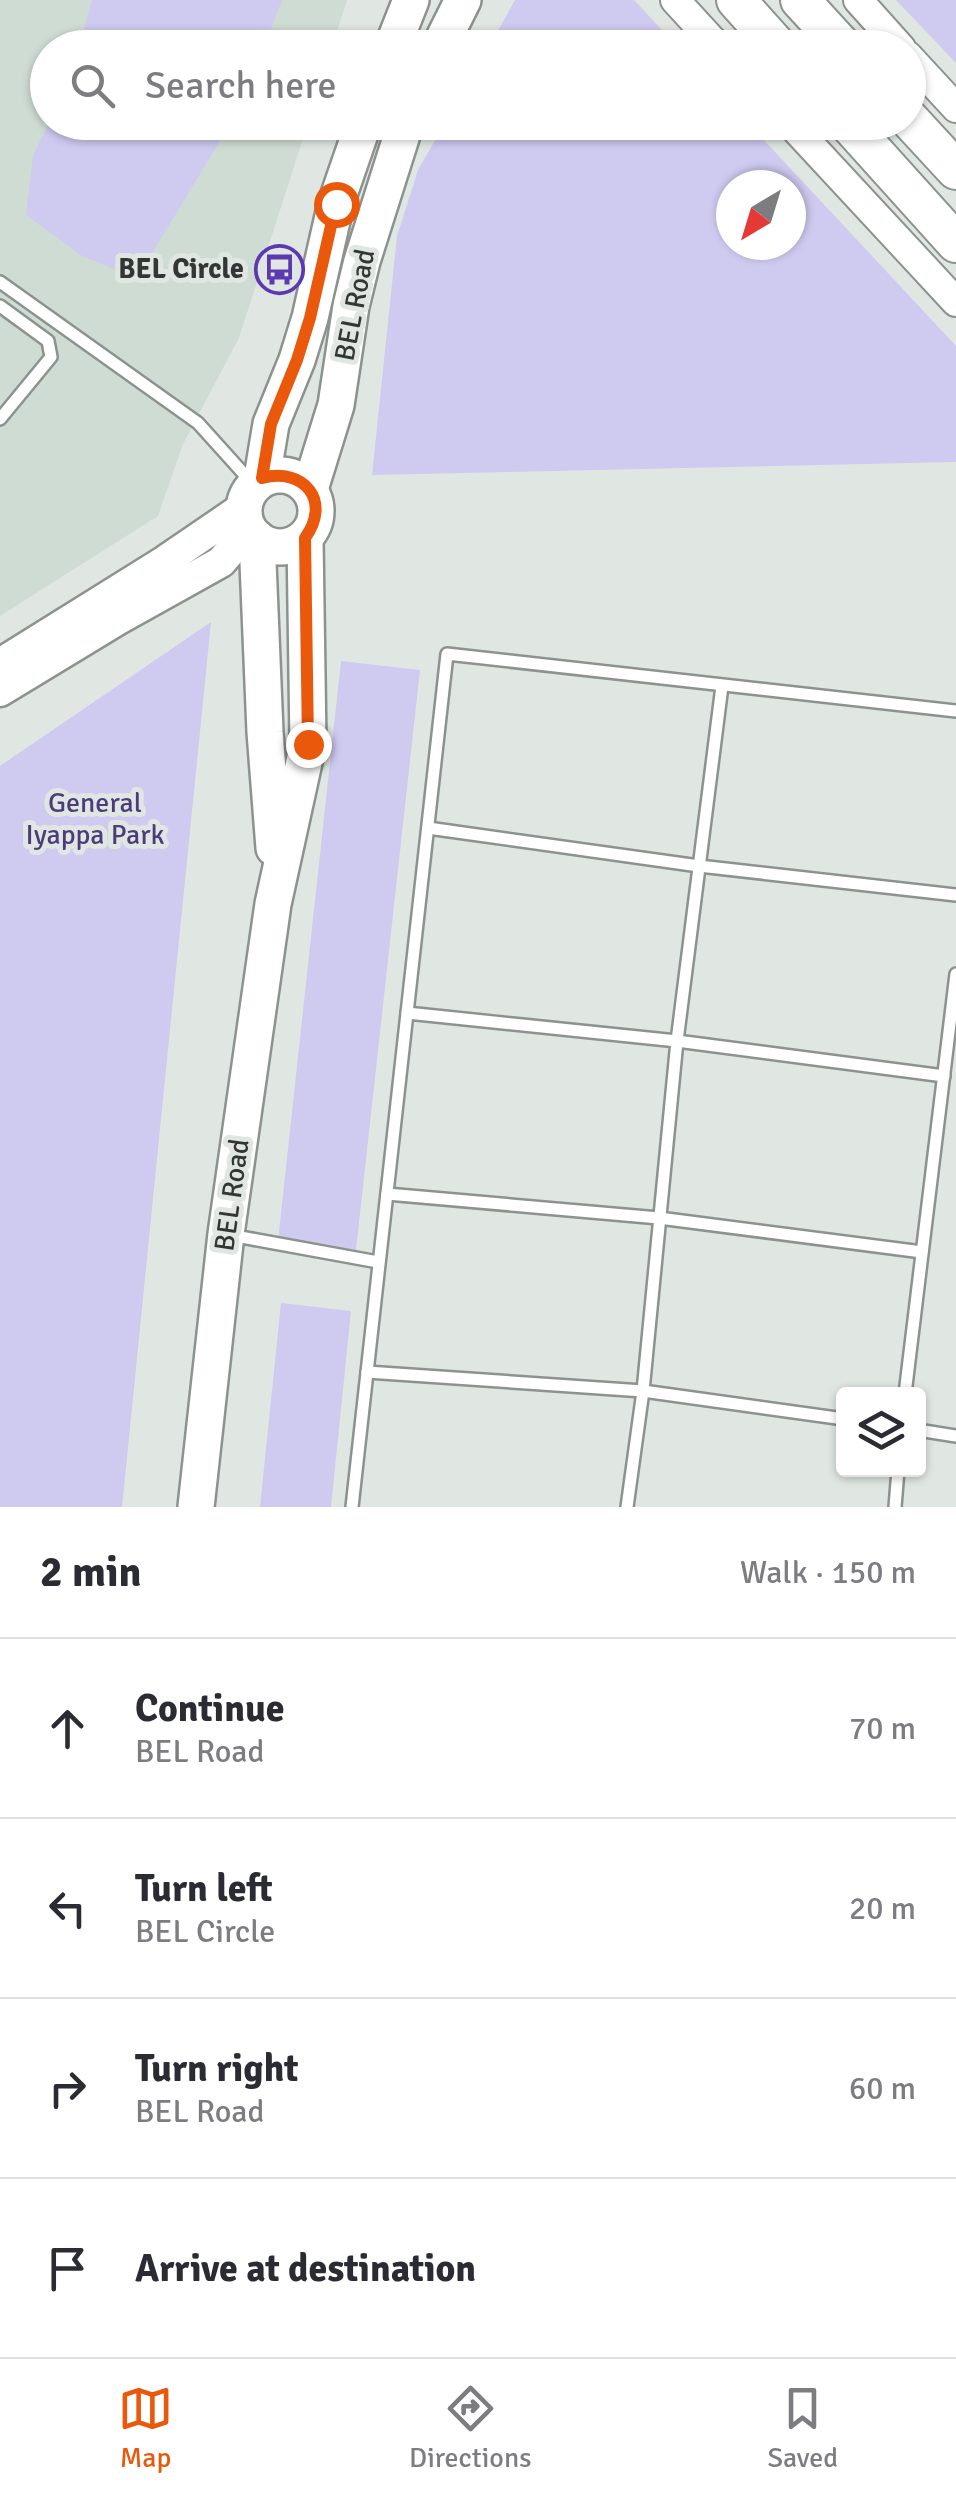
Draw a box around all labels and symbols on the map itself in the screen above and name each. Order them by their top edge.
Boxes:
north arrow [716,170,806,260]
route start [314,182,360,228]
bus stop icon: BEL Circle [253,243,305,295]
street label: BEL Road [328,246,382,364]
place label: BEL Circle [118,252,244,286]
route end [286,722,332,768]
park label: General Iyappa Park [25,786,165,852]
street label: BEL Road [207,1137,257,1253]

